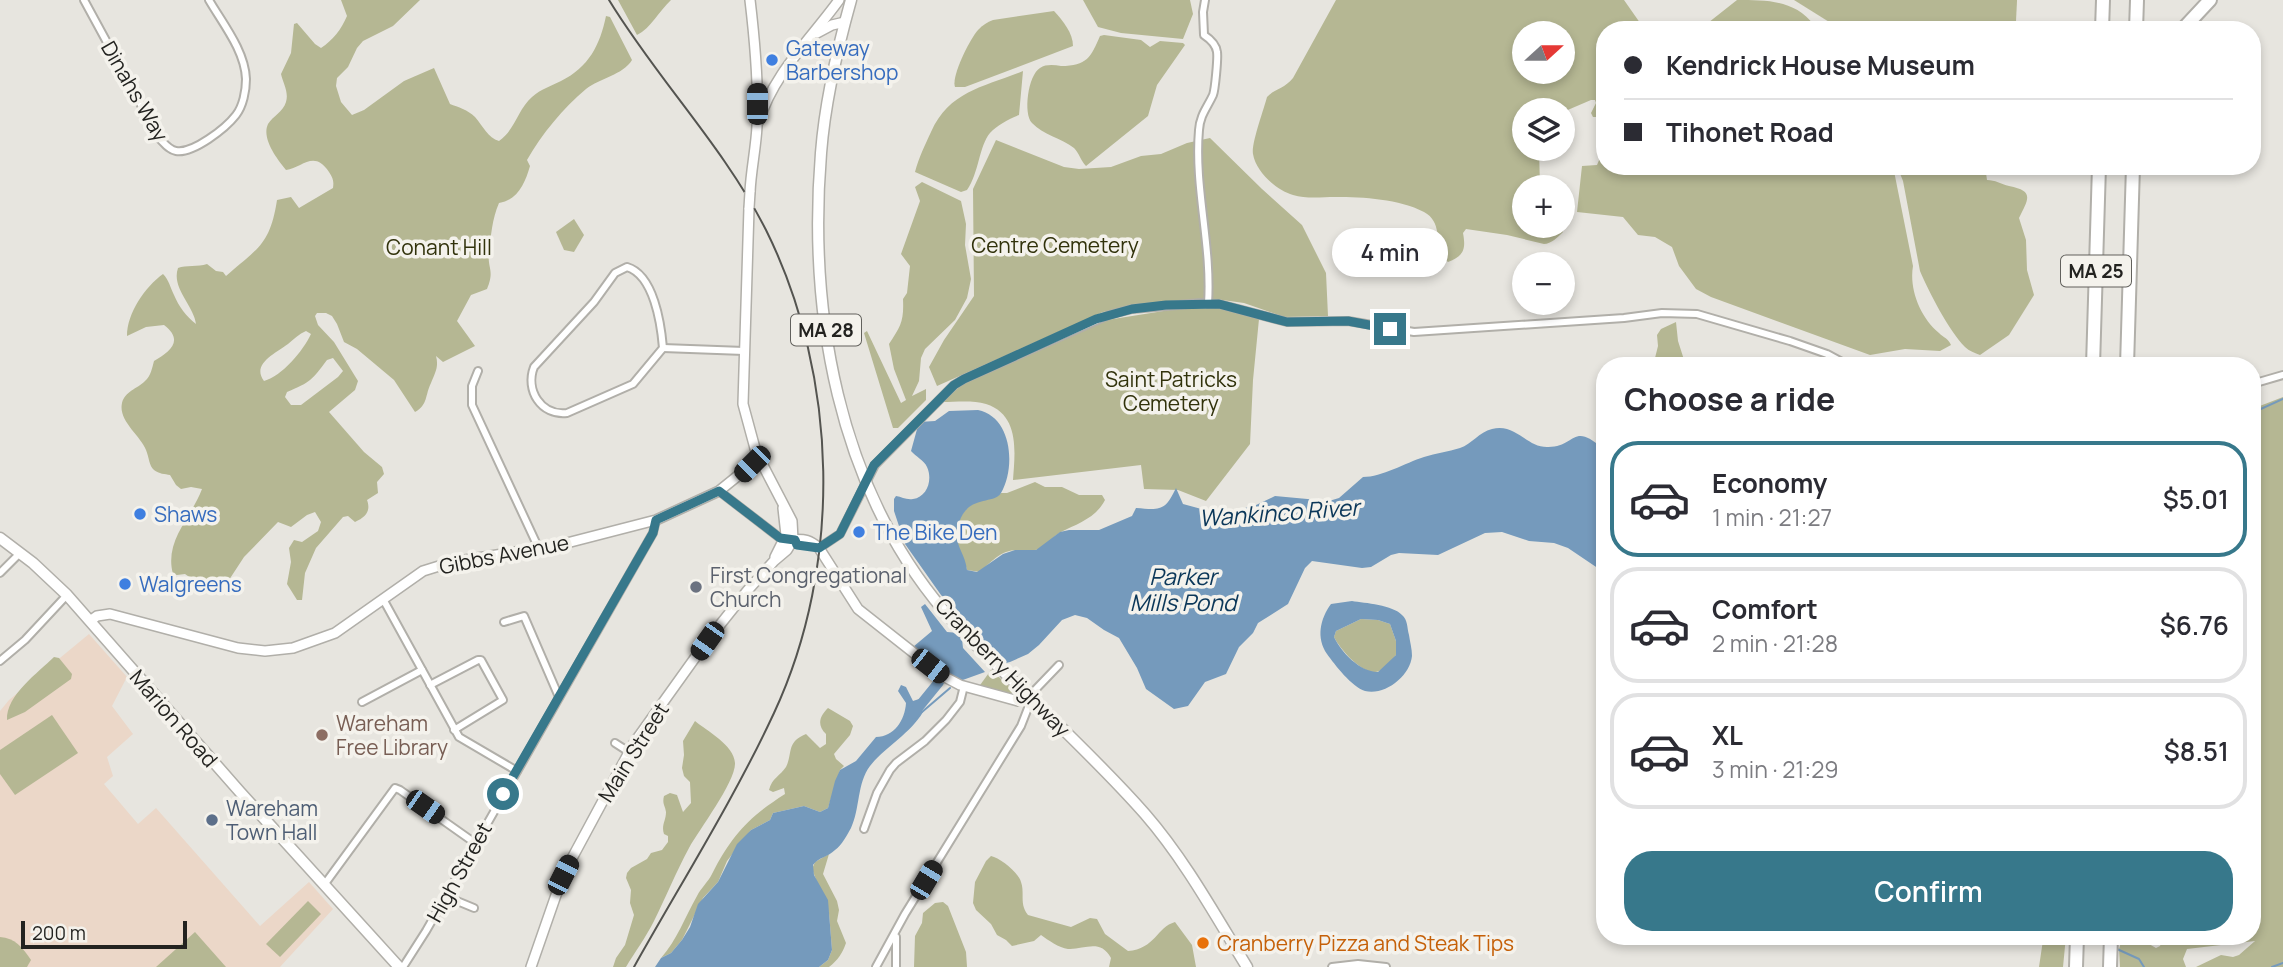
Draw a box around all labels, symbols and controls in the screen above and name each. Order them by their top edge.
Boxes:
north arrow [1512,21,1575,84]
map controls [1512,21,1575,315]
place label: Gateway Barbershop [786,34,898,86]
street label: Dinahs Way [95,36,175,146]
text: Kendrick House Museum [1666,47,1975,83]
marker: Gateway Barbershop [764,52,780,68]
car [747,83,768,125]
button: layers [1512,98,1575,161]
text: Tihonet Road [1666,114,1834,150]
button: + [1512,175,1575,238]
callout: 4 min [1332,228,1448,276]
park label: Centre Cemetery [971,231,1139,259]
park label: Conant Hill [386,233,492,261]
text: 4 min [1361,236,1419,268]
button: − [1512,252,1575,315]
road number: MA 25 [2061,256,2131,286]
route end [1374,313,1406,345]
road number: MA 28 [791,314,861,346]
park label: Saint Patricks Cemetery [1105,365,1237,417]
text: Choose a ride [1624,377,1835,421]
car [730,442,775,486]
text: Economy [1712,465,1827,501]
icon: car [1628,468,1691,531]
text: $5.01 [2163,481,2229,517]
water label: Wankinco River [1198,490,1363,534]
place label: Shaws [154,500,217,528]
text: 1 min · 21:27 [1712,501,1832,533]
marker: Shaws [132,506,148,522]
place label: The Bike Den [873,518,997,546]
marker: The Bike Den [851,524,867,540]
street label: Gibbs Avenue [437,528,571,580]
water label: Parker Mills Pond [1130,560,1240,618]
place label: First Congregational Church [710,561,907,613]
place label: Walgreens [139,570,242,598]
marker: Walgreens [117,576,133,592]
marker: First Congregational Church [688,579,704,595]
street label: Cranberry Highway [929,591,1077,743]
text: Comfort [1712,591,1818,627]
icon: car [1628,594,1691,657]
text: $6.76 [2160,607,2229,643]
car [687,618,728,664]
text: 2 min · 21:28 [1712,627,1838,659]
car [907,645,954,687]
street label: Marion Road [124,663,224,773]
street label: Main Street [591,697,675,807]
place label: Wareham Free Library [336,709,448,761]
text: XL [1712,717,1743,753]
icon: car [1628,720,1691,783]
marker: Wareham Free Library [314,727,330,743]
text: $8.51 [2164,733,2229,769]
text: 3 min · 21:29 [1712,753,1839,785]
route start [487,778,519,810]
car [402,786,449,828]
place label: Wareham Town Hall [226,794,318,846]
marker: Wareham Town Hall [204,812,220,828]
street label: High Street [420,817,498,927]
button: Confirm [1624,851,2233,931]
car [545,852,582,898]
car [907,857,946,903]
scale bar [21,918,187,950]
text: 200 m [32,920,86,946]
place label: Cranberry Pizza and Steak Tips [1217,929,1514,957]
marker: Cranberry Pizza and Steak Tips [1195,935,1211,951]

